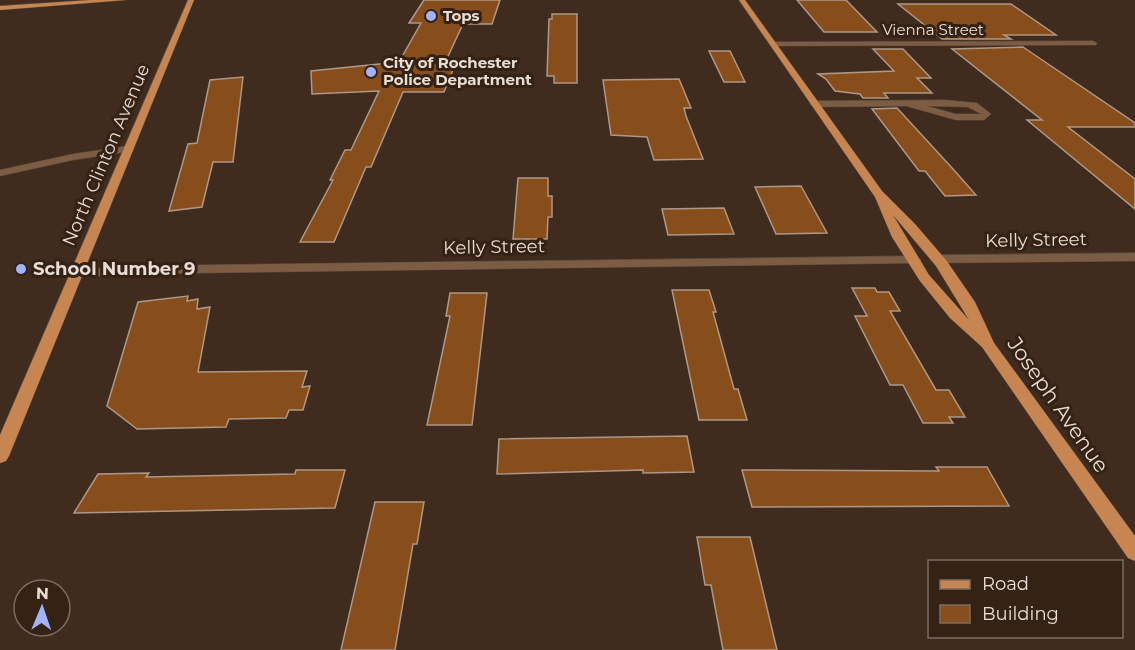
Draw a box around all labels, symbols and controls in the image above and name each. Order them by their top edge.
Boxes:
place label: Tops [443,6,480,25]
marker: Tops [424,9,438,23]
street label: Vienna Street [882,20,984,39]
place label: City of Rochester Police Department [383,53,532,89]
street label: North Clinton Avenue [58,61,154,249]
marker: City of Rochester Police Department [364,65,378,79]
street label: Kelly Street [985,228,1087,252]
street label: Kelly Street [443,235,545,259]
place label: School Number 9 [33,258,196,280]
marker: School Number 9 [14,262,28,276]
street label: Joseph Avenue [1002,331,1114,477]
legend [928,560,1123,638]
text: Road [982,573,1029,595]
north arrow [12,578,72,638]
text: N [36,584,49,603]
text: Building [982,603,1059,625]

